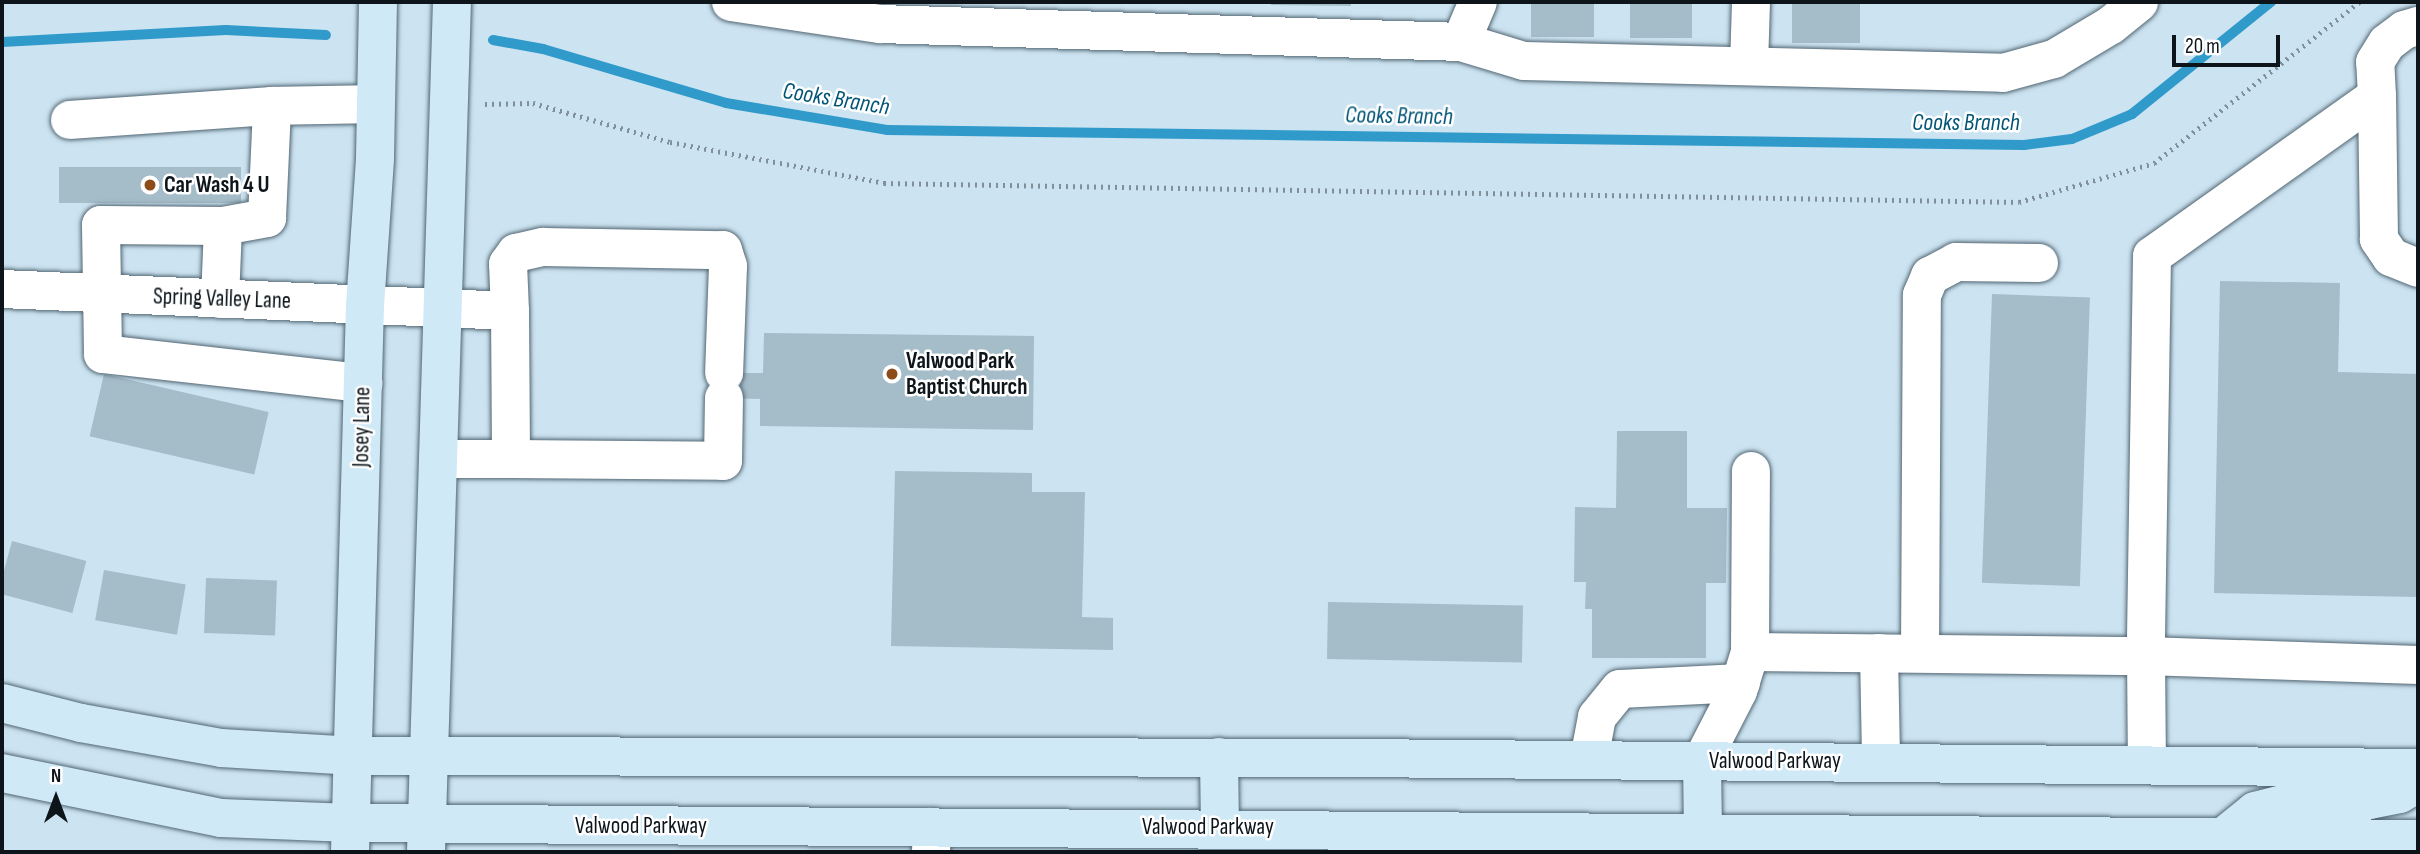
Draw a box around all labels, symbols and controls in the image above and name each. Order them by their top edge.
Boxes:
scale bar [2175,21,2284,65]
text: 20 m [2185,34,2220,59]
water label: Cooks Branch [781,76,891,122]
water label: Cooks Branch [1345,101,1453,131]
water label: Cooks Branch [1912,109,2020,137]
place label: Car Wash 4 U [164,171,269,199]
marker: Car Wash 4 U [142,177,158,193]
street label: Spring Valley Lane [153,283,291,315]
place label: Valwood Park Baptist Church [906,347,1028,401]
marker: Valwood Park Baptist Church [884,366,900,382]
street label: Josey Lane [347,386,377,468]
street label: Valwood Parkway [1709,747,1841,775]
north arrow [21,763,91,833]
text: N [51,765,61,788]
street label: Valwood Parkway [575,812,707,840]
street label: Valwood Parkway [1142,813,1274,841]

